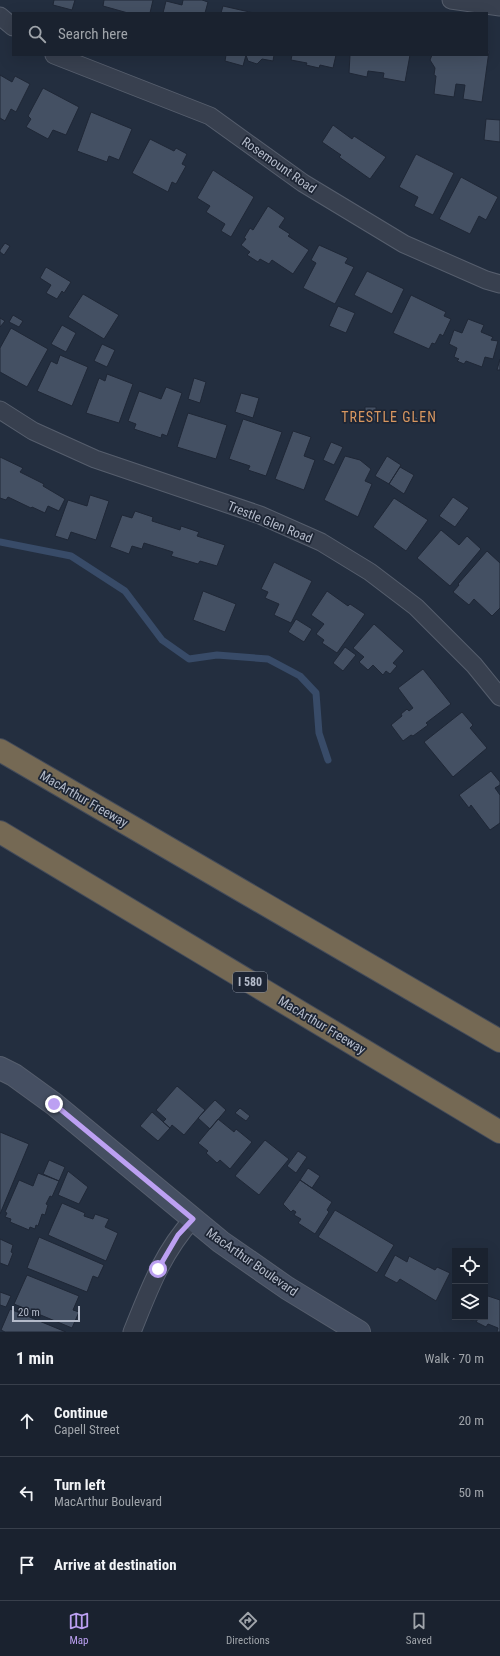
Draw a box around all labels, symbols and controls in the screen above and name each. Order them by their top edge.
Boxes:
search box [12,12,488,56]
icon: search [26,23,48,45]
text: Search here [58,25,128,43]
street label: Rosemount Road [239,134,319,196]
district label: TRESTLE GLEN [341,409,437,425]
street label: Trestle Glen Road [225,498,315,546]
street label: MacArthur Freeway [37,768,131,831]
road number: I 580 [233,972,267,992]
street label: MacArthur Freeway [276,993,369,1057]
route end [45,1095,63,1113]
street label: MacArthur Boulevard [203,1225,301,1299]
map controls [452,1248,488,1320]
button: locate [452,1248,488,1284]
route start [149,1260,167,1278]
button: layers [452,1284,488,1320]
scale bar [12,1304,80,1323]
text: 20 m [18,1306,40,1319]
text: 1 min [16,1348,54,1368]
text: Walk · 70 m [424,1351,484,1366]
text: Continue [54,1404,108,1422]
icon: ahead [16,1410,38,1432]
text: 20 m [458,1413,484,1428]
text: Capell Street [54,1422,120,1437]
text: Turn left [54,1476,105,1494]
icon: left [16,1482,38,1504]
text: 50 m [458,1485,484,1500]
text: MacArthur Boulevard [54,1494,162,1509]
icon: arrive [16,1554,38,1576]
text: Arrive at destination [54,1556,177,1574]
tab: Map [68,1610,90,1647]
tab: Directions [226,1610,270,1647]
tab: Saved [406,1610,432,1647]

